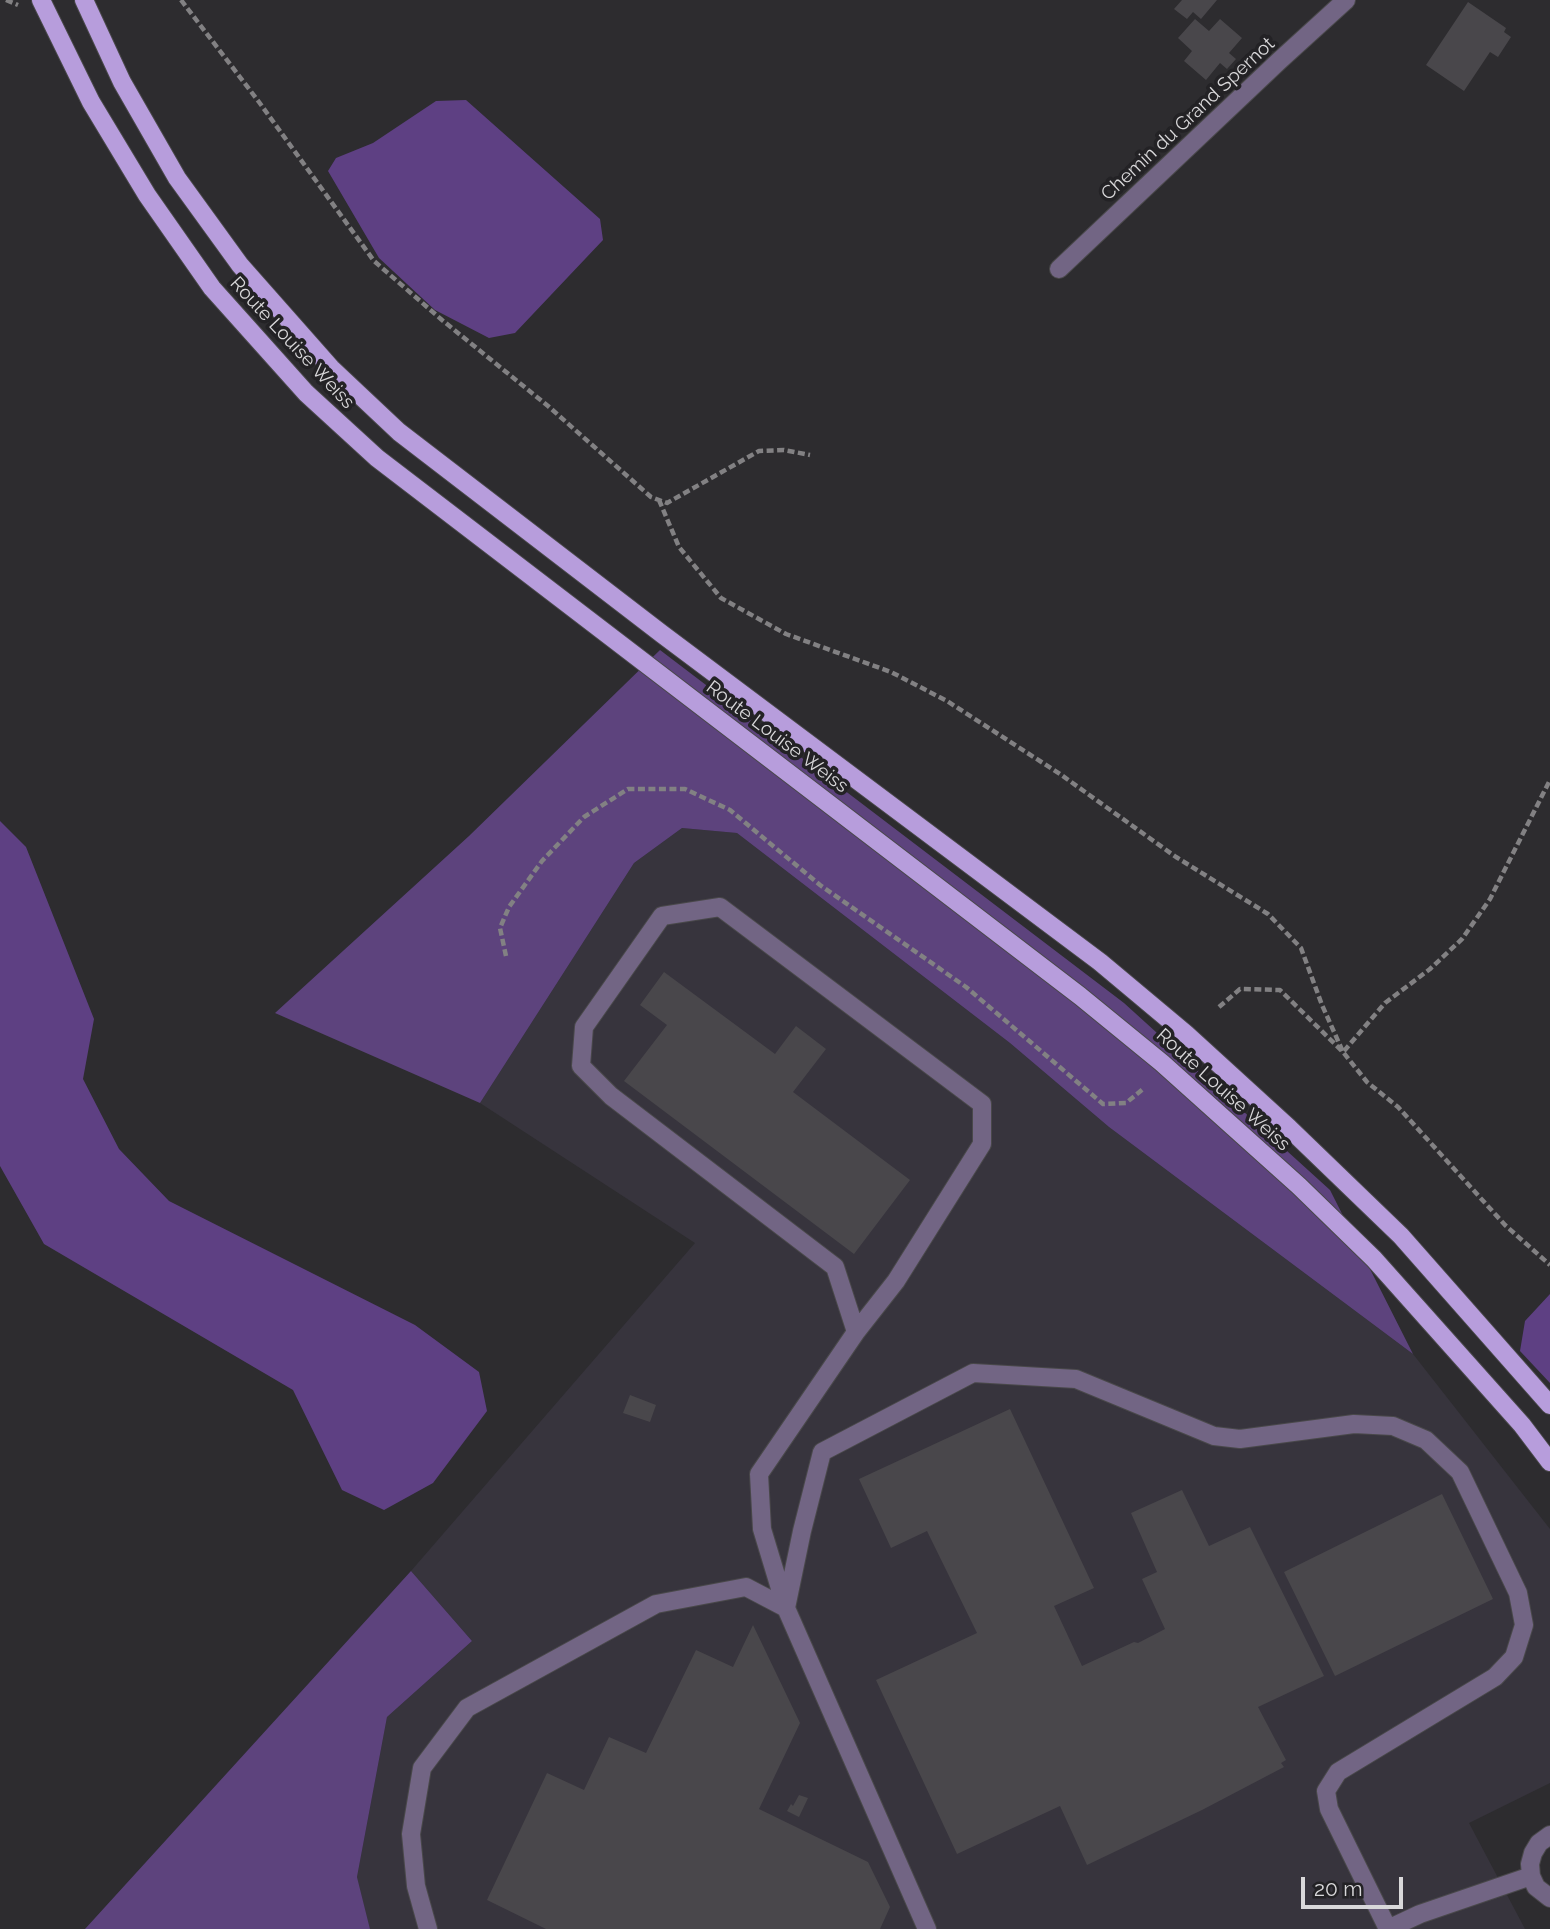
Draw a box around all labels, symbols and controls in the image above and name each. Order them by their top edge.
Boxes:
street label: Chemin du Grand Spernot [1097,33,1279,205]
street label: Route Louise Weiss [225,272,359,414]
street label: Route Louise Weiss [701,676,853,798]
street label: Route Louise Weiss [1151,1024,1295,1156]
scale bar [1305,1862,1406,1906]
text: 20 m [1314,1876,1362,1901]

